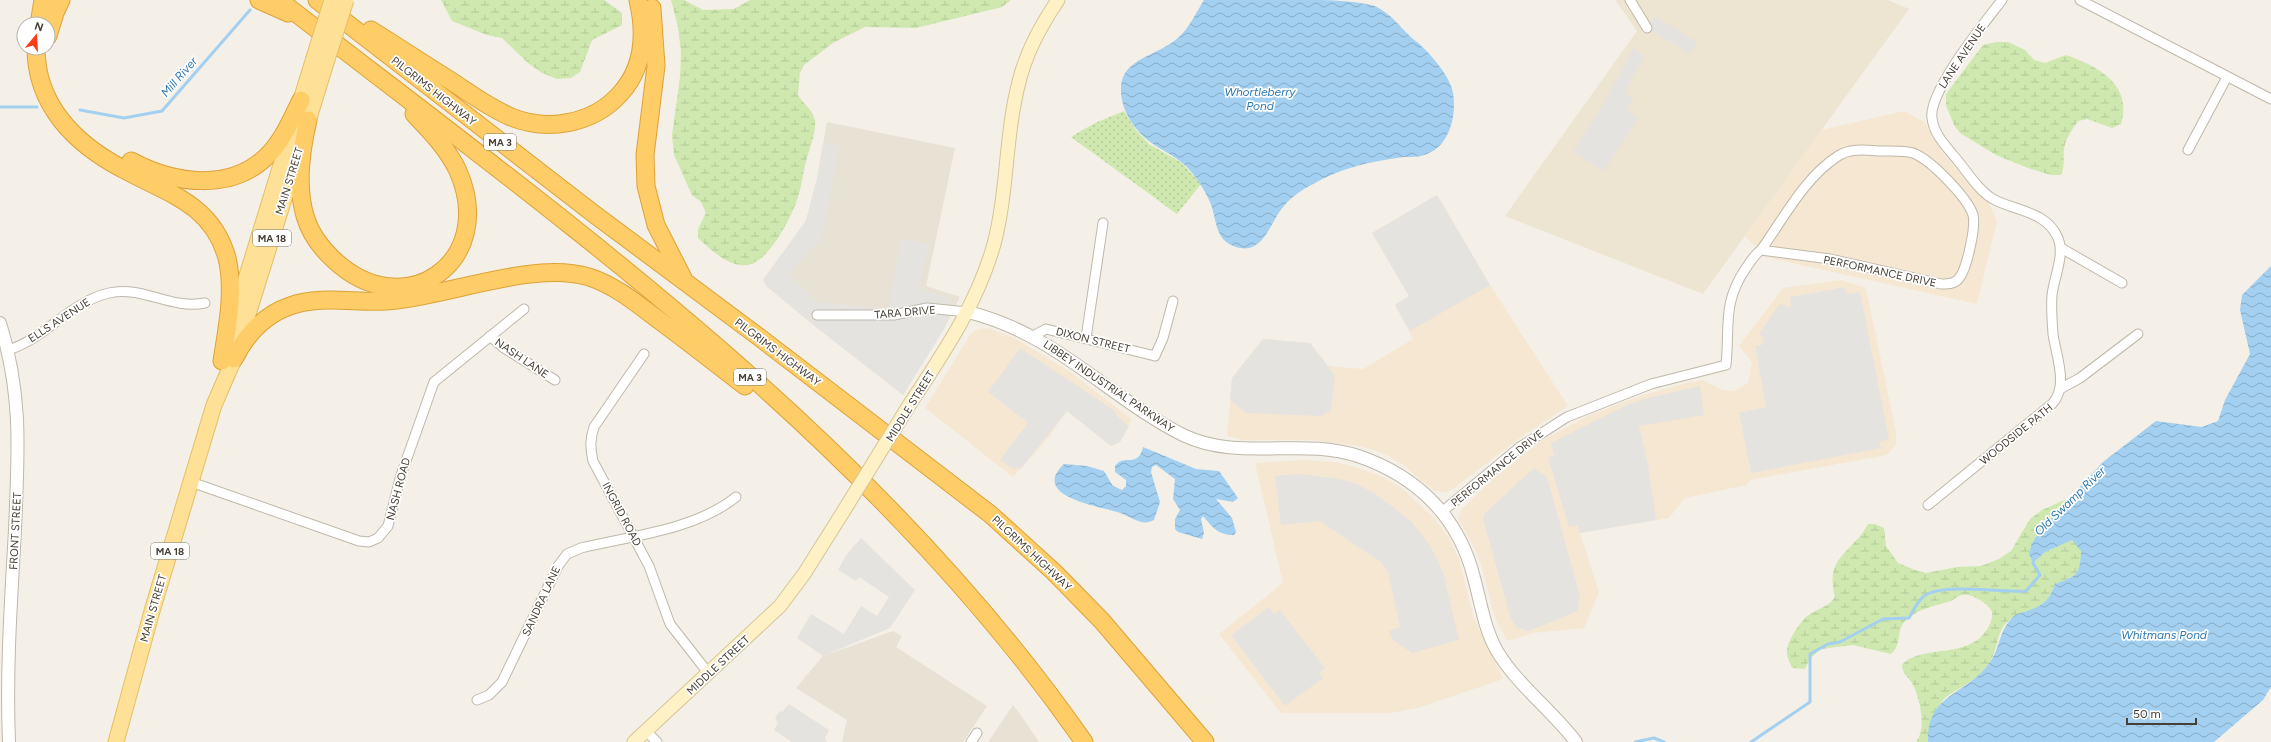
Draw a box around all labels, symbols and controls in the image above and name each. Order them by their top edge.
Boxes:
north arrow [16,16,56,56]
text: N [33,19,45,34]
street label: LANE AVENUE [1936,22,1989,91]
water label: Mill River [158,53,201,100]
street label: PILGRIMS HIGHWAY [389,54,479,129]
water label: Whortleberry Pond [1224,85,1296,113]
road number: MA 3 [484,134,516,150]
street label: MAIN STREET [273,146,306,216]
road number: MA 18 [253,230,291,246]
street label: PERFORMANCE DRIVE [1822,253,1938,290]
street label: ELLS AVENUE [26,296,93,345]
street label: TARA DRIVE [874,303,936,322]
street label: PILGRIMS HIGHWAY [732,316,823,389]
street label: DIXON STREET [1054,325,1131,356]
street label: NASH LANE [492,336,551,381]
street label: LIBBEY INDUSTRIAL PARKWAY [1041,338,1177,435]
street label: MIDDLE STREET [883,368,937,444]
road number: MA 3 [734,369,766,385]
street label: WOODSIDE PATH [1977,401,2055,468]
street label: PERFORMANCE DRIVE [1448,427,1546,510]
street label: NASH ROAD [384,456,413,522]
water label: Old Swamp River [2032,463,2109,538]
street label: INGRID ROAD [599,480,644,549]
street label: FRONT STREET [7,492,24,570]
street label: PILGRIMS HIGHWAY [989,513,1074,594]
road number: MA 18 [151,543,189,559]
street label: SANDRA LANE [520,564,563,638]
street label: MAIN STREET [138,573,169,643]
water label: Whitmans Pond [2121,628,2208,642]
street label: MIDDLE STREET [684,633,752,698]
scale bar [2127,700,2196,726]
text: 50 m [2133,707,2161,721]

